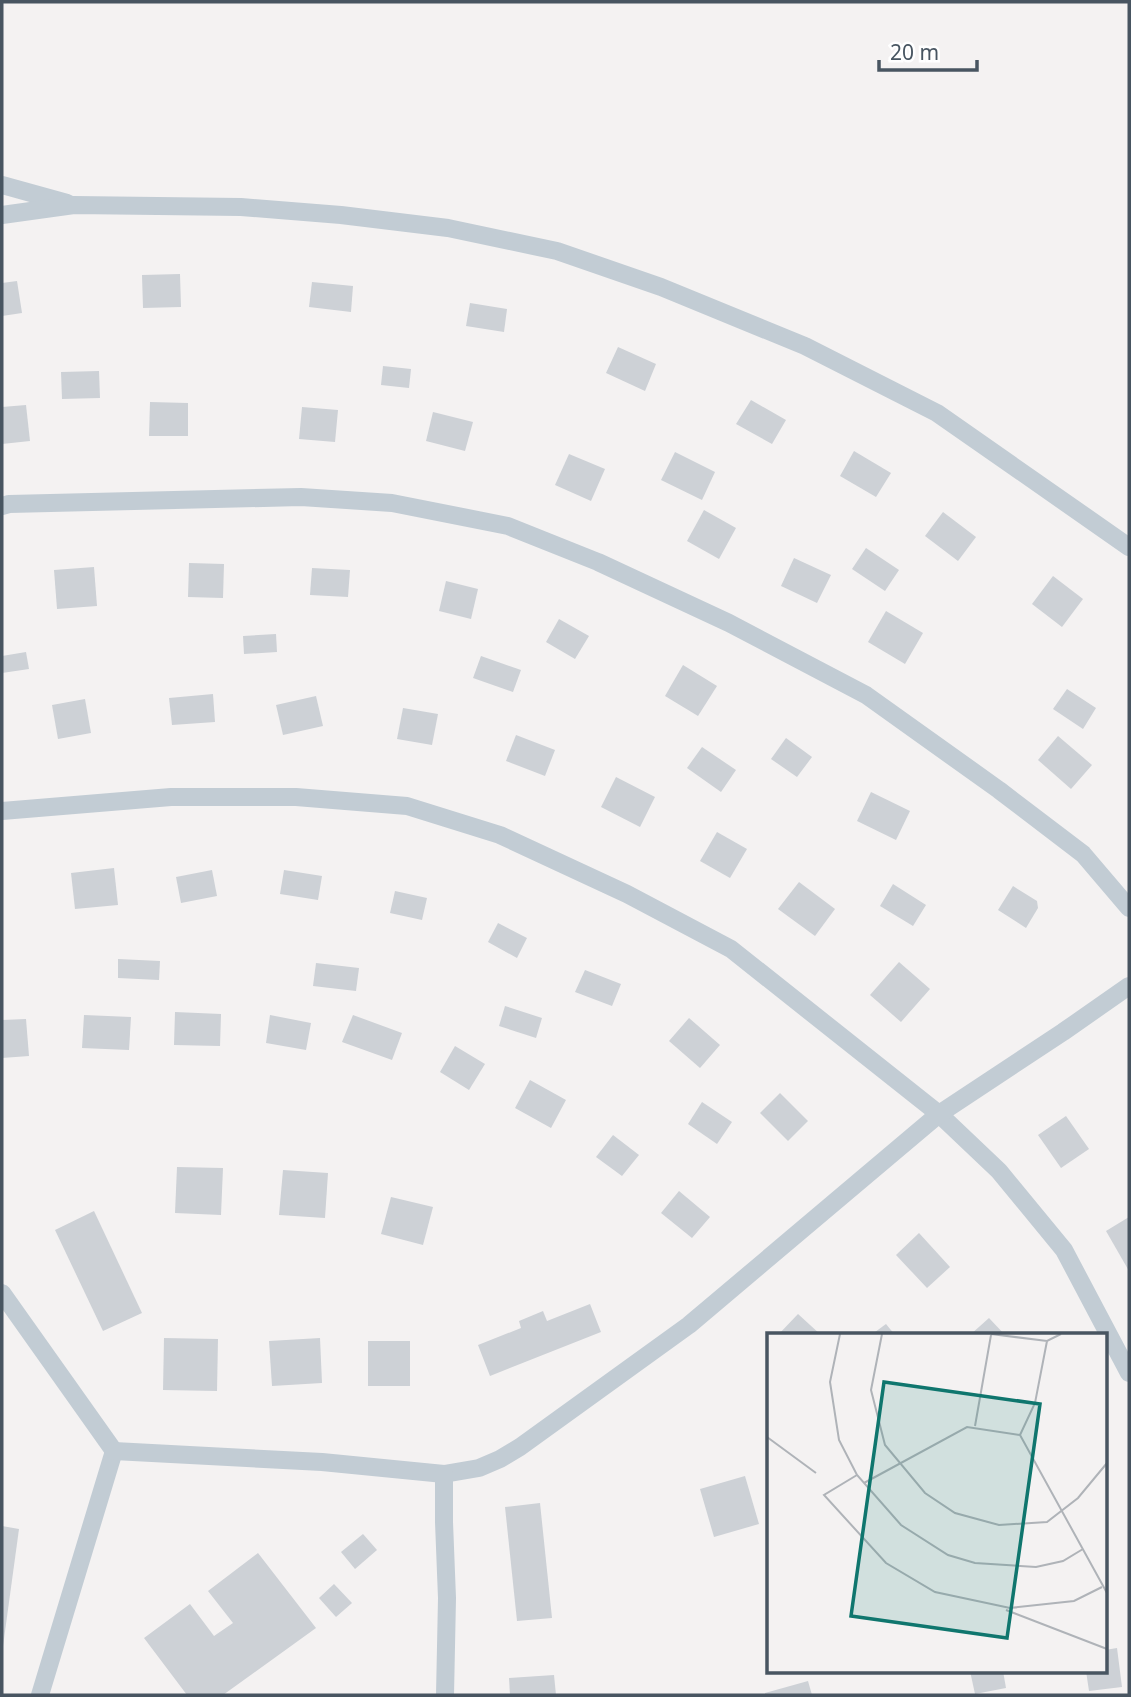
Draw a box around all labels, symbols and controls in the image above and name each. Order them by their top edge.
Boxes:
scale bar [879,28,977,72]
text: 20 m [890,38,939,66]
inset map [767,1333,1106,1672]

